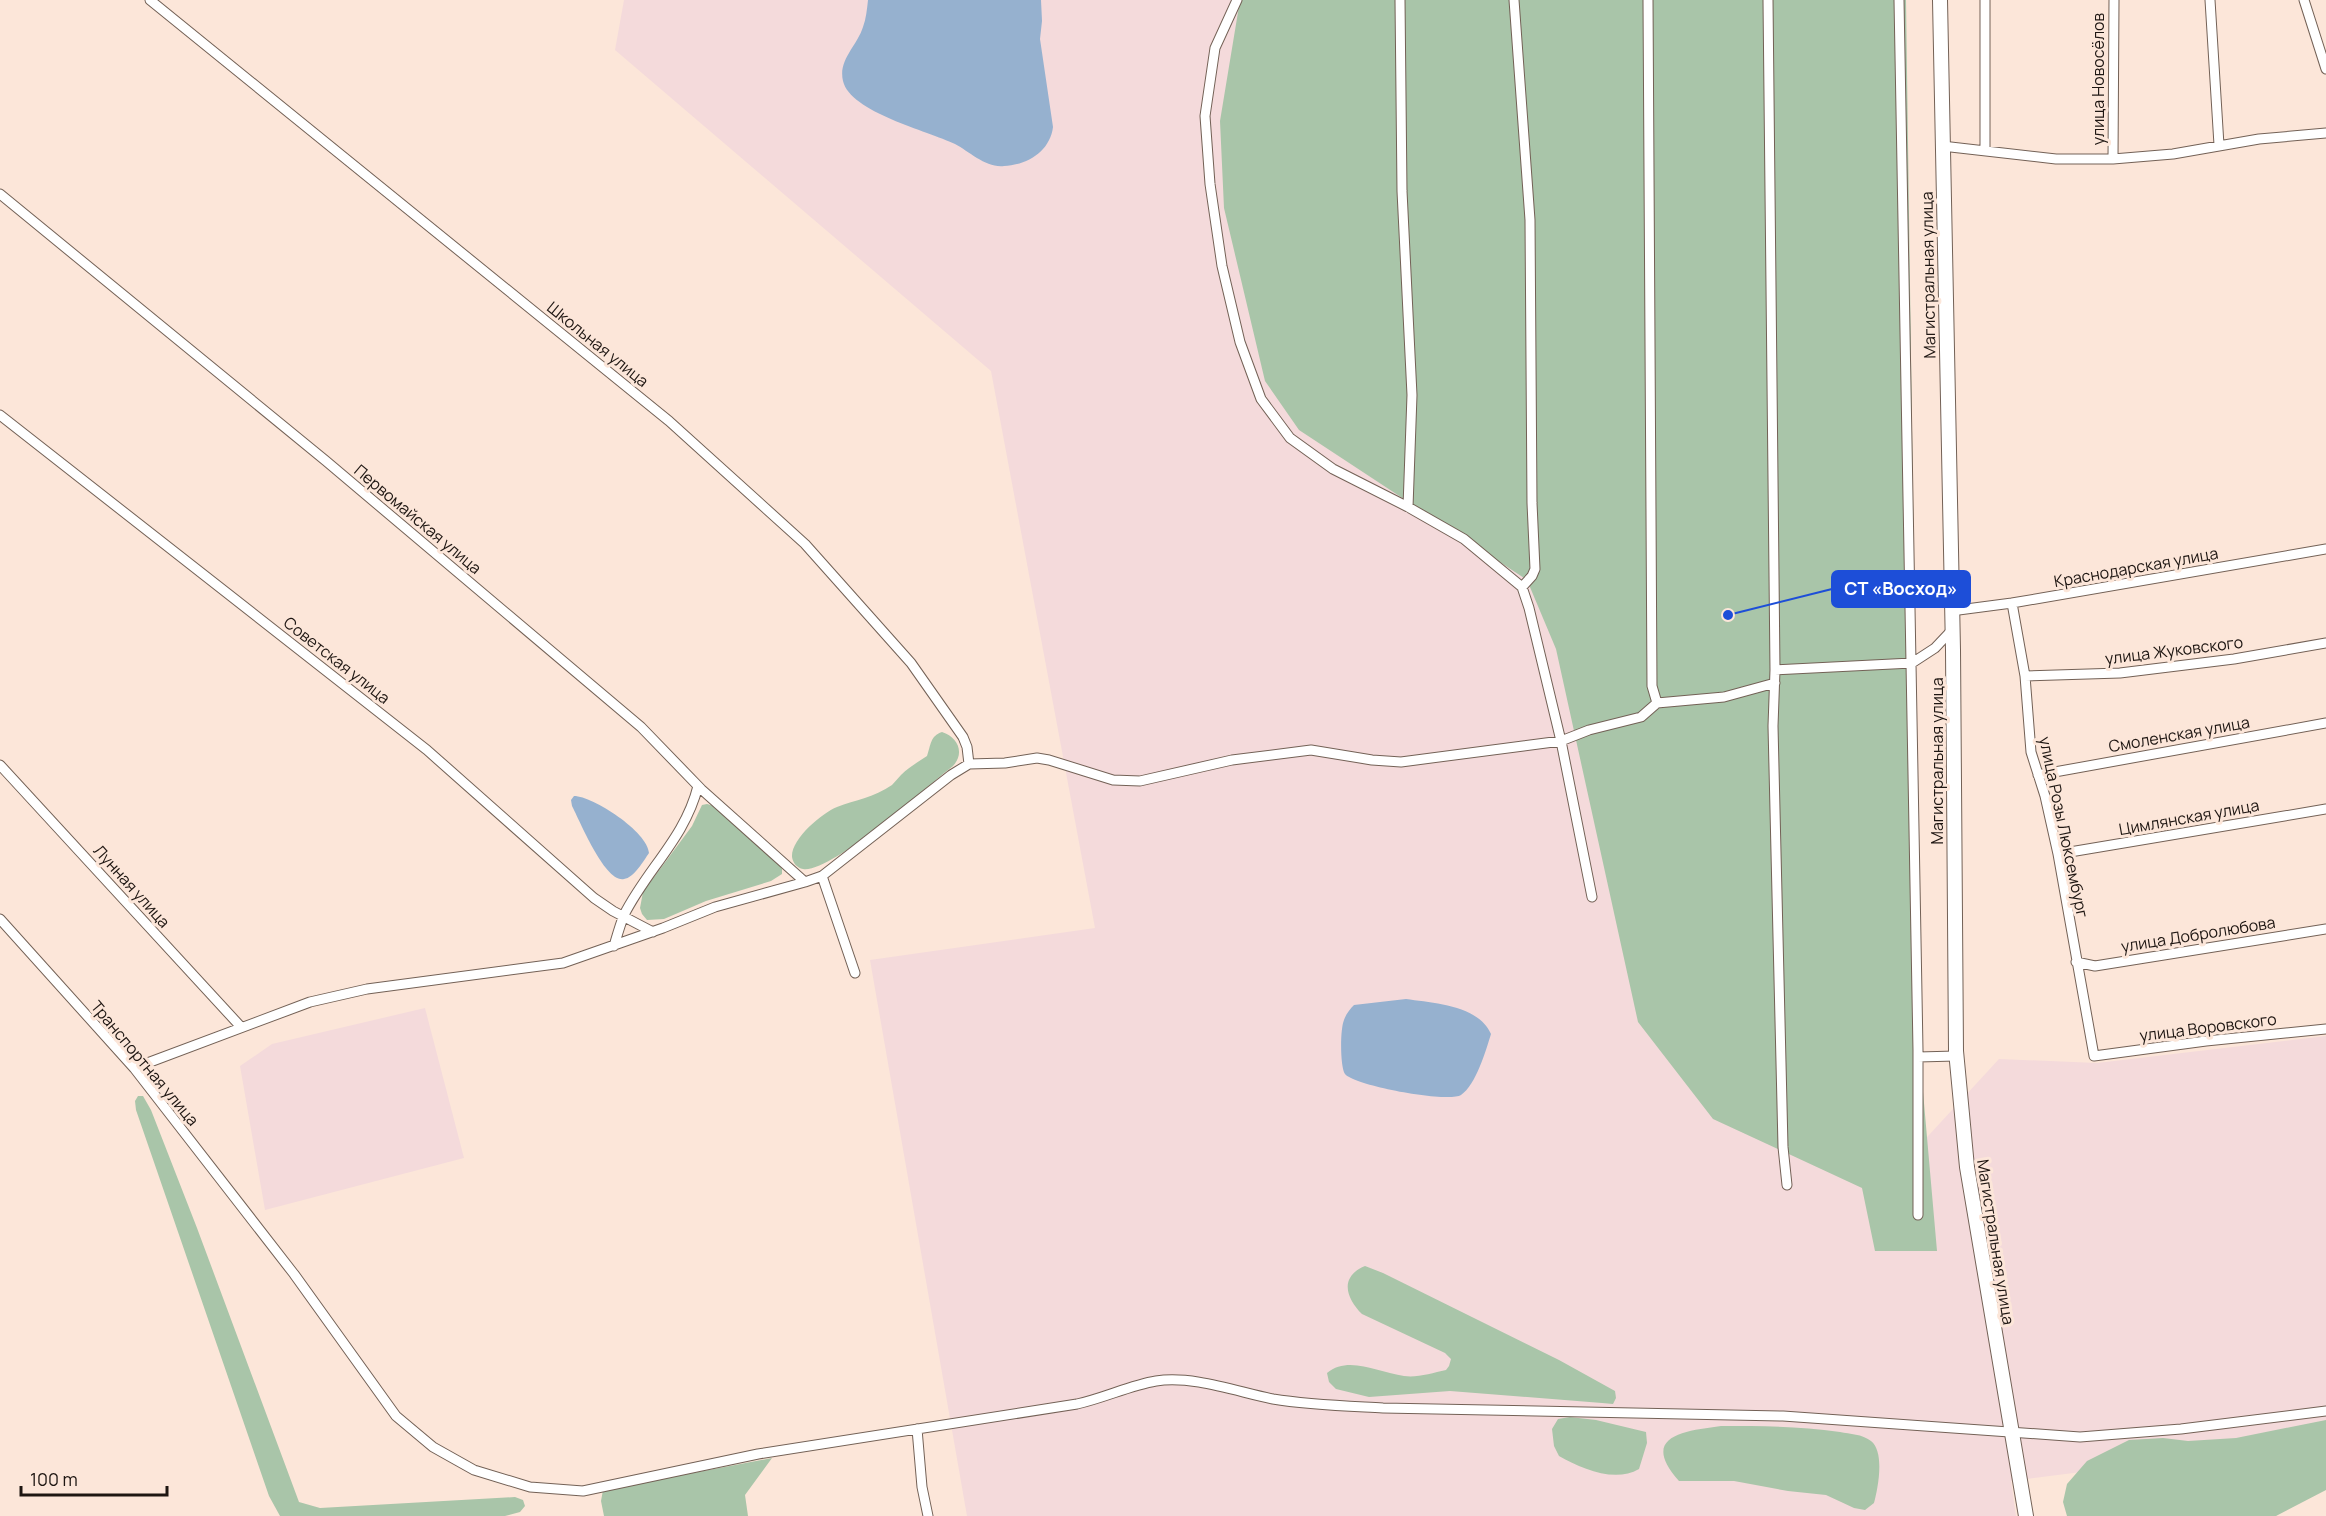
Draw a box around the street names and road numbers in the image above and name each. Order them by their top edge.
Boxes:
street label: улица Новосёлов [2087,12,2109,145]
street label: Магистральная улица [1916,191,1940,359]
street label: Школьная улица [543,296,653,392]
street label: Первомайская улица [350,459,486,579]
street label: Краснодарская улица [2052,542,2220,592]
street label: Советская улица [279,611,395,709]
street label: улица Жуковского [2104,631,2244,669]
street label: Магистральная улица [1926,677,1948,845]
street label: Смоленская улица [2107,711,2251,757]
street label: улица Розы Люксембург [2034,735,2094,920]
street label: Цимлянская улица [2117,794,2261,840]
street label: Лунная улица [89,840,175,932]
street label: улица Добролюбова [2119,911,2277,957]
street label: Транспортная улица [86,996,204,1130]
street label: улица Воровского [2138,1008,2278,1046]
street label: Магистральная улица [1972,1158,2020,1326]

